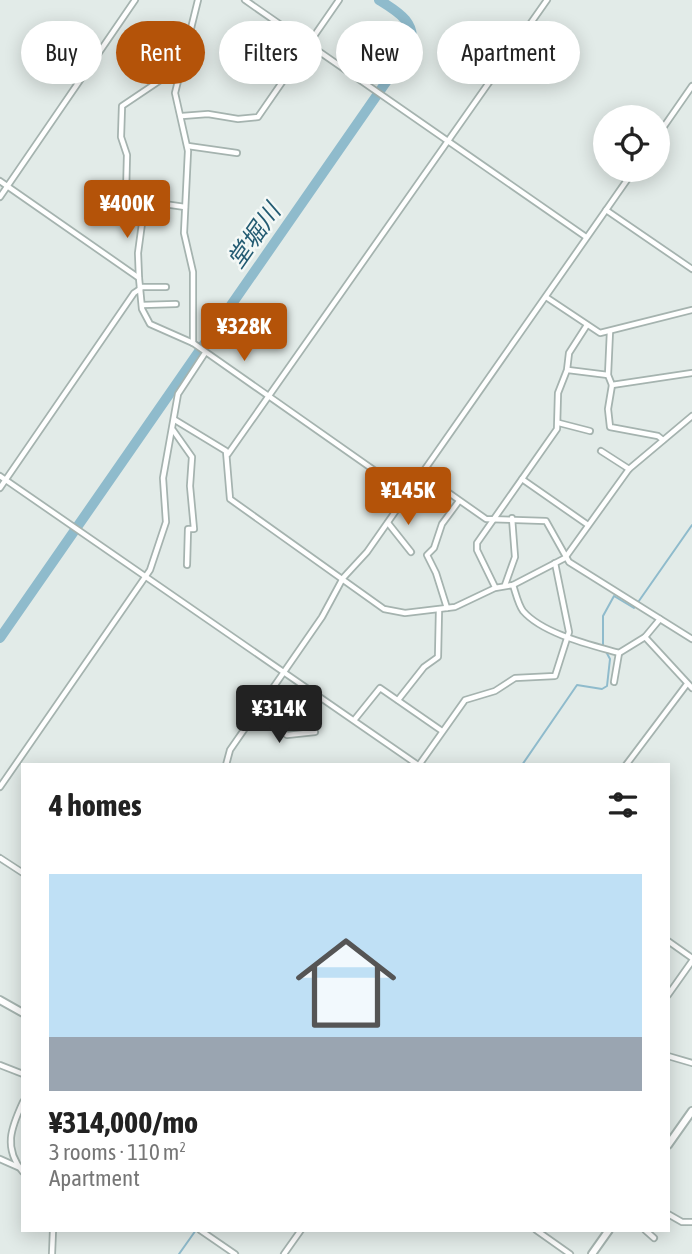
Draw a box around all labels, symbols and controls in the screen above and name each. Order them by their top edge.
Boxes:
chip: Buy [21,21,102,84]
chip: Rent [116,21,205,84]
chip: Filters [219,21,322,84]
chip: New [336,21,423,84]
chip: Apartment [437,21,580,84]
map controls [593,105,670,182]
button: locate [593,105,670,182]
pin: ¥400K [78,180,176,240]
text: ¥400K [100,190,154,216]
water label: 堂堀川 [222,196,287,273]
pin: ¥328K [195,304,293,363]
text: ¥328K [217,313,271,339]
pin: ¥145K [359,468,457,527]
text: ¥145K [381,477,435,503]
pin: ¥314K [230,686,328,745]
text: ¥314K [252,695,306,721]
icon: filters [604,786,642,824]
text: 4 homes [49,788,142,822]
icon: home [283,920,409,1046]
text: ¥314,000/mo [49,1105,198,1139]
text: 3 rooms · 110 m² [49,1139,186,1165]
text: Apartment [49,1165,140,1191]

